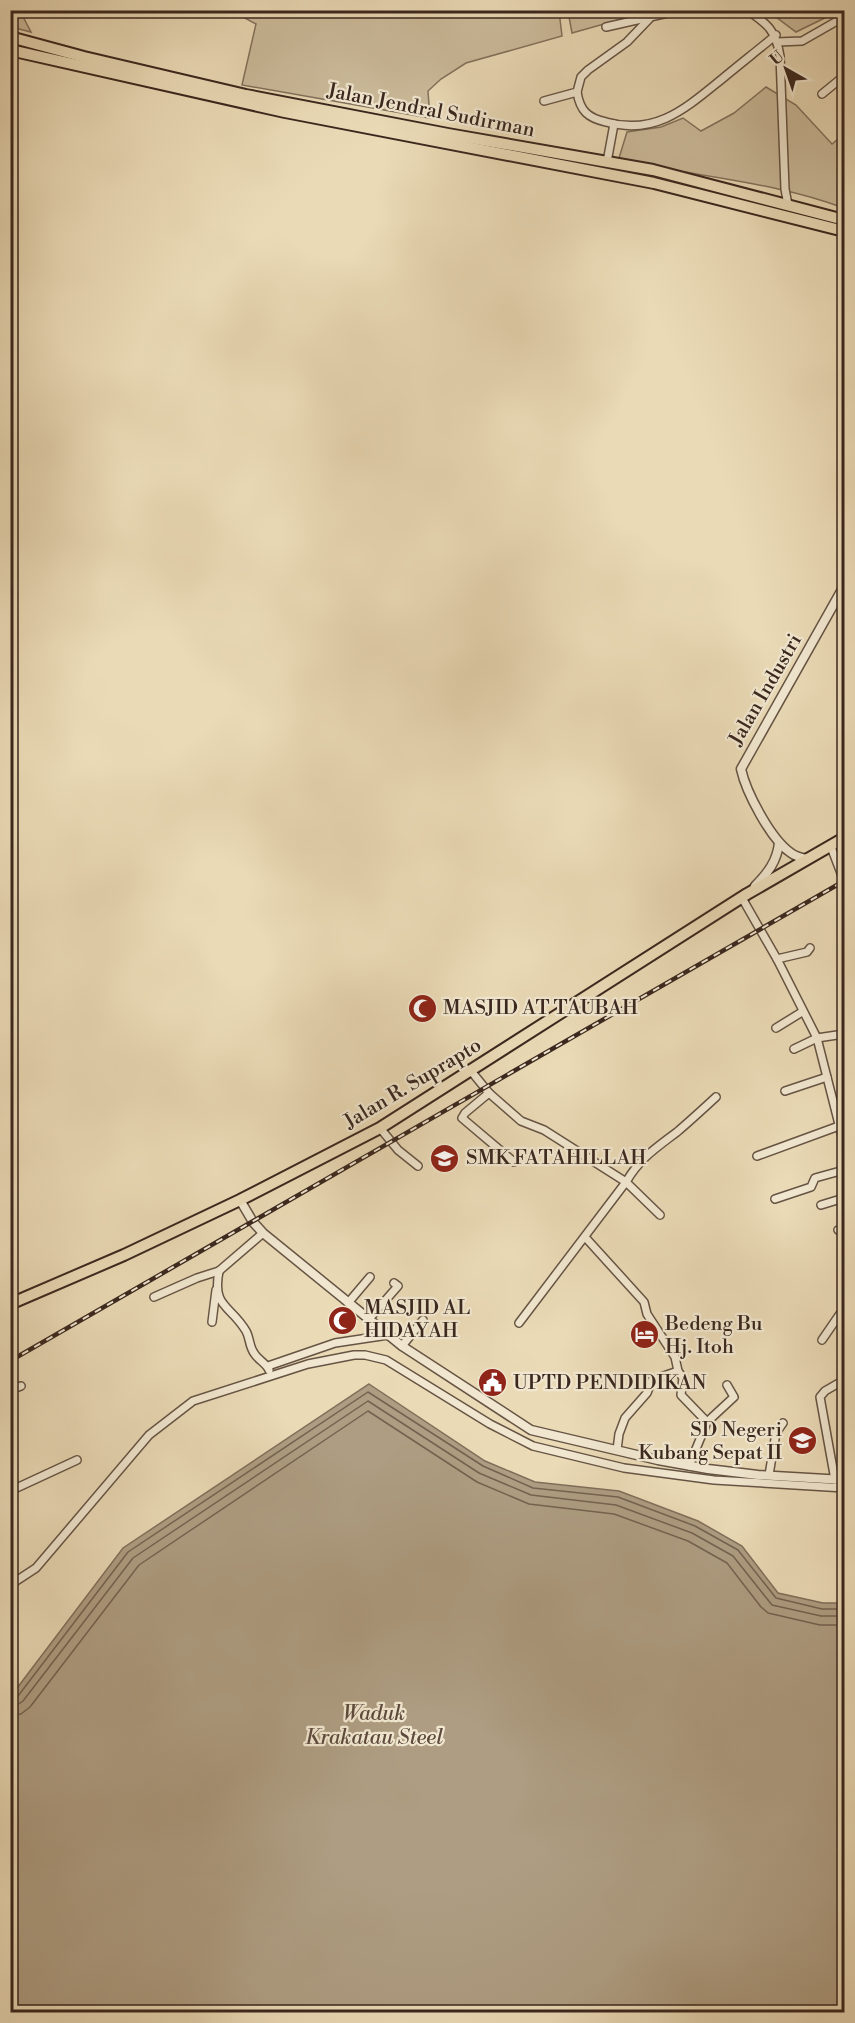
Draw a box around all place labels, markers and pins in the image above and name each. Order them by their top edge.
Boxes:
mosque icon: MASJID AT TAUBAH [406,992,438,1024]
place label: MASJID AT TAUBAH [443,996,638,1021]
school or university icon: SMK FATAHILLAH [429,1142,461,1174]
place label: SMK FATAHILLAH [466,1146,646,1171]
place label: MASJID AL HIDAYAH [364,1296,470,1344]
mosque icon: MASJID AL HIDAYAH [327,1304,359,1336]
place label: Bedeng Bu Hj. Itoh [664,1312,763,1360]
hotel icon: Bedeng Bu Hj. Itoh [628,1319,660,1351]
public building icon: UPTD PENDIDIKAN [476,1367,508,1399]
place label: UPTD PENDIDIKAN [513,1371,707,1396]
place label: SD Negeri Kubang Sepat II [638,1418,782,1466]
school or university icon: SD Negeri Kubang Sepat II [787,1425,819,1457]

